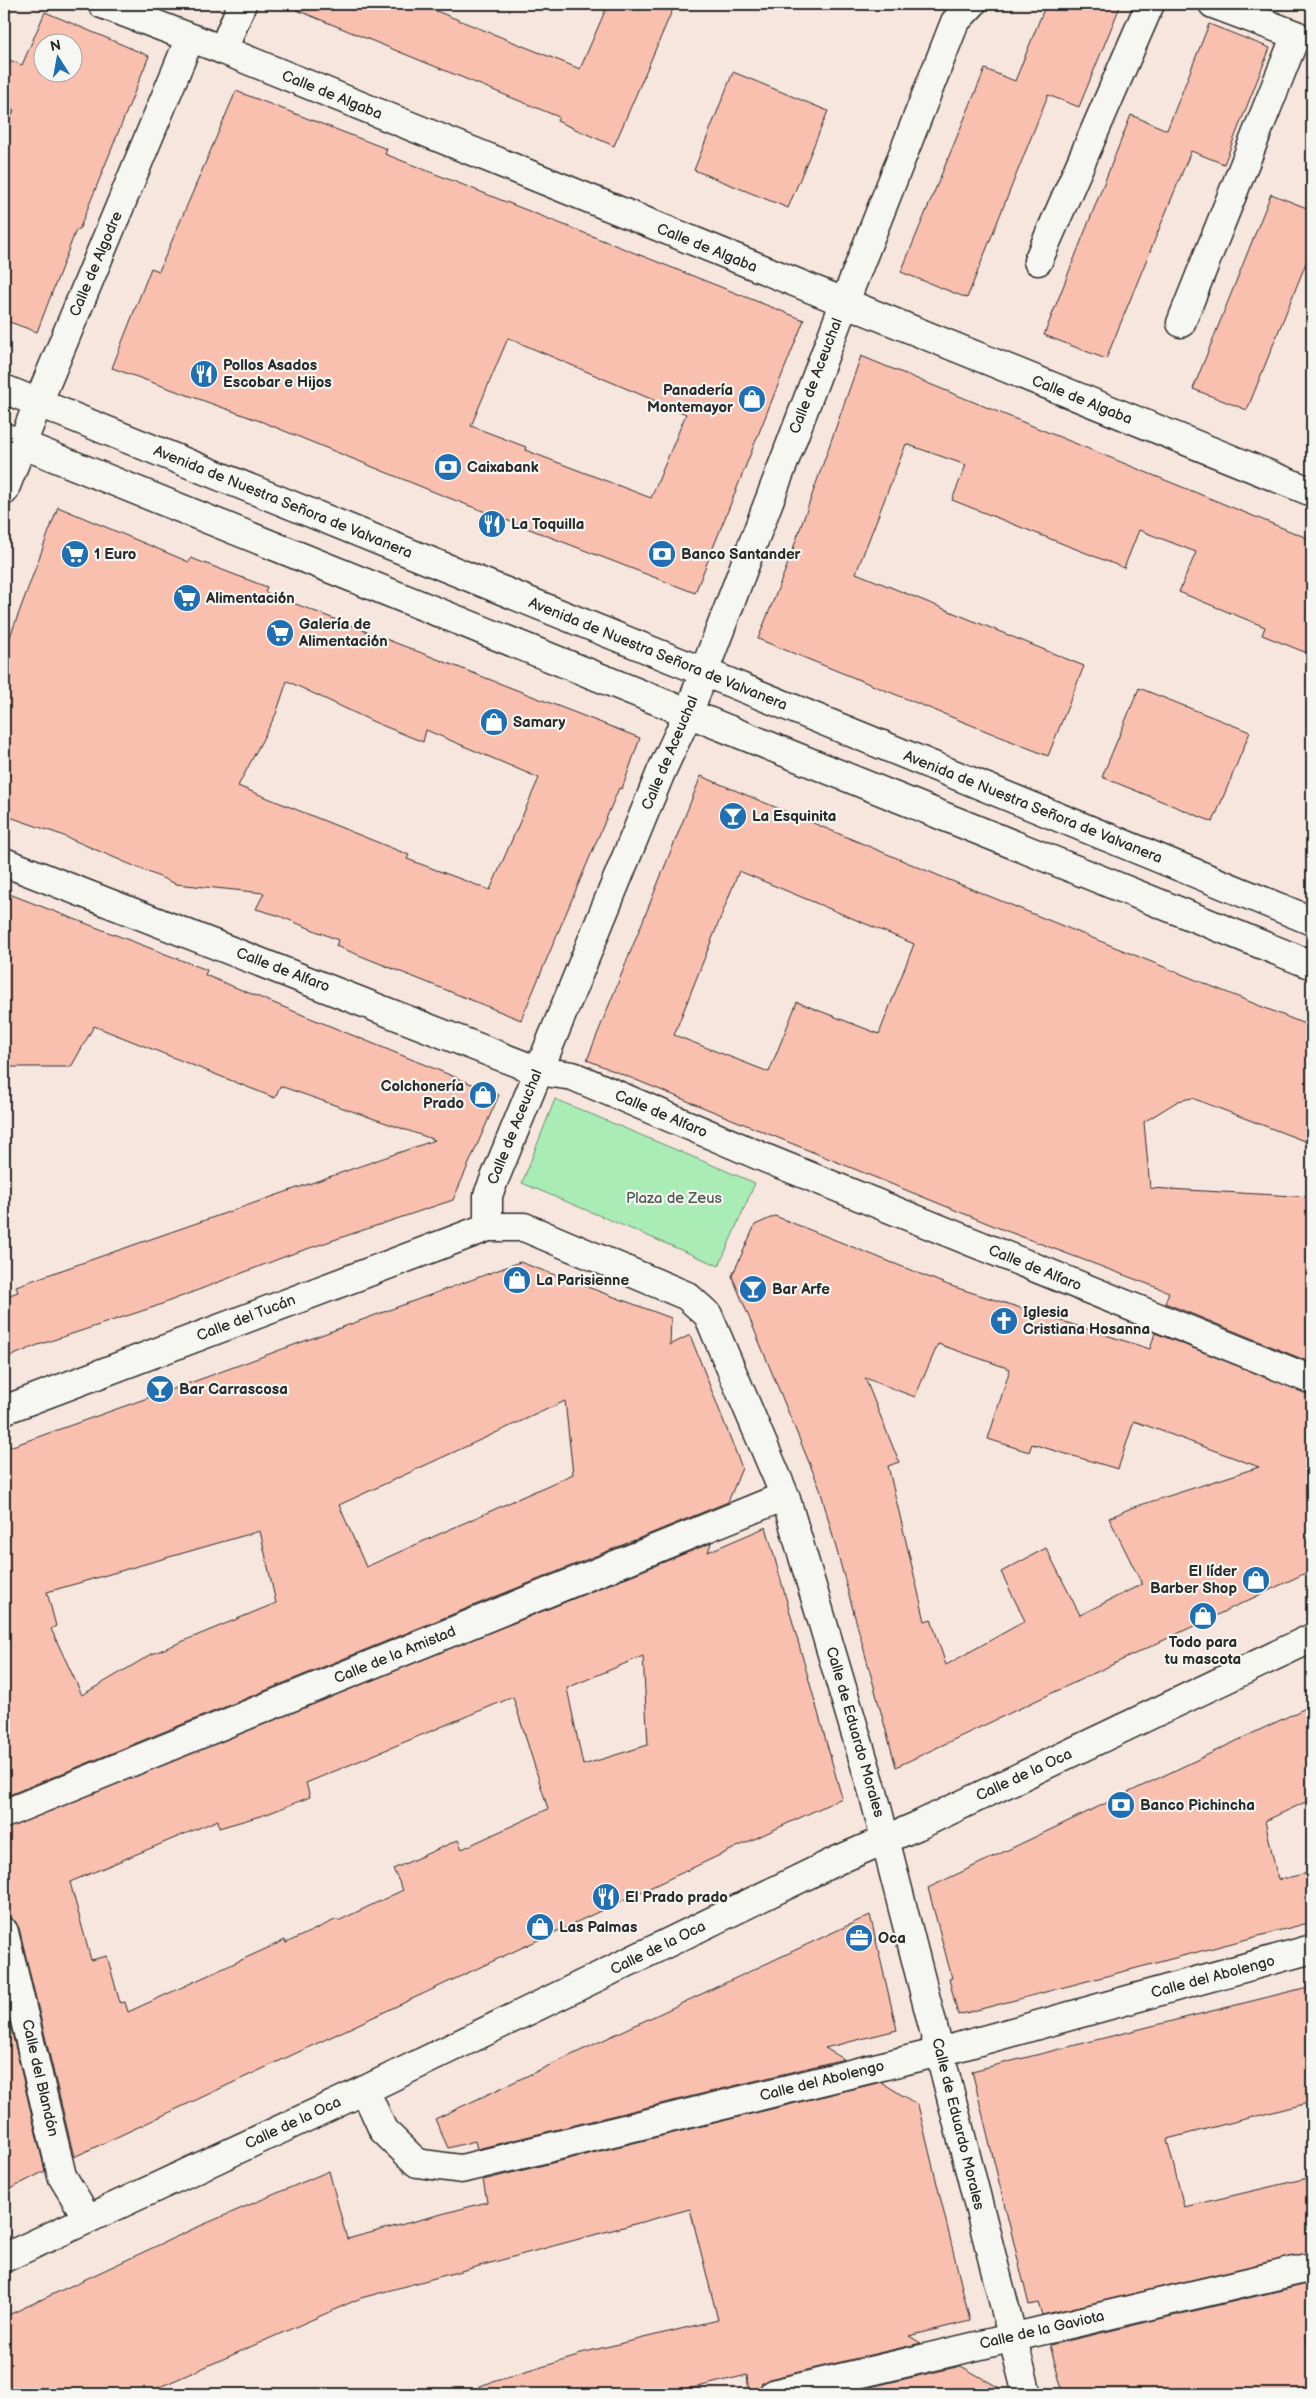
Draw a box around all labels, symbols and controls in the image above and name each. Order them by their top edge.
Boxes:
north arrow [32,32,82,82]
text: N [49,36,62,55]
street label: Calle de Algaba [279,66,385,124]
street label: Calle de Algodre [65,208,127,319]
street label: Calle de Algaba [654,219,760,277]
street label: Calle de Aceuchal [785,315,847,437]
place label: Pollos Asados Escobar e Hijos [223,356,332,392]
restaurant icon: Pollos Asados Escobar e Hijos [189,359,219,389]
street label: Calle de Algaba [1029,371,1135,429]
place label: Panadería Montemayor [647,381,734,417]
shop icon: Panadería Montemayor [737,384,767,414]
street label: Avenida de Nuestra Señora de Valvanera [151,441,415,563]
bank icon: Caixabank [433,452,463,482]
place label: Caixabank [467,458,539,477]
restaurant icon: La Toquilla [477,509,507,539]
place label: La Toquilla [511,515,584,534]
supermarket icon: 1 Euro [60,539,90,569]
bank icon: Banco Santander [647,539,677,569]
place label: 1 Euro [94,545,137,564]
place label: Banco Santander [681,545,802,564]
supermarket icon: Alimentación [172,583,202,613]
place label: Alimentación [205,589,295,608]
street label: Avenida de Nuestra Señora de Valvanera [526,593,790,715]
place label: Galería de Alimentación [298,615,388,651]
supermarket icon: Galería de Alimentación [265,618,295,648]
street label: Calle de Aceuchal [637,693,703,813]
shop icon: Samary [479,707,509,737]
place label: Samary [513,713,565,732]
street label: Avenida de Nuestra Señora de Valvanera [901,746,1165,868]
bar icon: La Esquinita [718,801,748,831]
place label: La Esquinita [752,807,836,826]
street label: Calle de Alfaro [233,943,333,997]
street label: Calle de Aceuchal [483,1067,547,1187]
place label: Colchonería Prado [381,1077,464,1113]
shop icon: Colchonería Prado [468,1080,498,1110]
street label: Calle de Alfaro [612,1086,710,1142]
park label: Plaza de Zeus [626,1189,723,1208]
street label: Calle de Alfaro [986,1241,1084,1295]
shop icon: La Parisienne [502,1265,532,1295]
place label: La Parisienne [536,1271,629,1290]
bar icon: Bar Arfe [738,1274,768,1304]
place label: Bar Arfe [772,1280,830,1299]
street label: Calle del Tucán [194,1290,298,1346]
place label: Iglesia Cristiana Hosanna [1023,1303,1150,1339]
church icon: Iglesia Cristiana Hosanna [989,1306,1019,1336]
bar icon: Bar Carrascosa [145,1374,175,1404]
place label: Bar Carrascosa [179,1380,288,1399]
place label: El líder Barber Shop [1150,1562,1238,1598]
shop icon: El líder Barber Shop [1241,1565,1271,1595]
shop icon: Todo para tu mascota [1188,1601,1218,1631]
street label: Calle de la Amistad [331,1622,459,1688]
place label: Todo para tu mascota [1164,1633,1241,1669]
street label: Calle de Eduardo Morales [822,1645,889,1820]
street label: Calle de la Oca [973,1744,1075,1806]
bank icon: Banco Pichincha [1106,1790,1136,1820]
place label: Banco Pichincha [1140,1796,1255,1815]
restaurant icon: El Prado prado [591,1882,621,1912]
place label: El Prado prado [625,1888,728,1907]
shop icon: Las Palmas [525,1912,555,1942]
street label: Calle de la Oca [607,1917,709,1979]
place label: Las Palmas [559,1918,637,1937]
office icon: Oca [844,1923,874,1953]
place label: Oca [878,1929,906,1948]
street label: Calle del Abolengo [1149,1951,1277,2003]
street label: Calle del Blandón [17,2018,63,2138]
street label: Calle de Eduardo Morales [927,2036,989,2212]
street label: Calle del Abolengo [758,2056,886,2106]
street label: Calle de la Oca [242,2092,344,2154]
street label: Calle de la Gaviota [978,2306,1106,2354]

